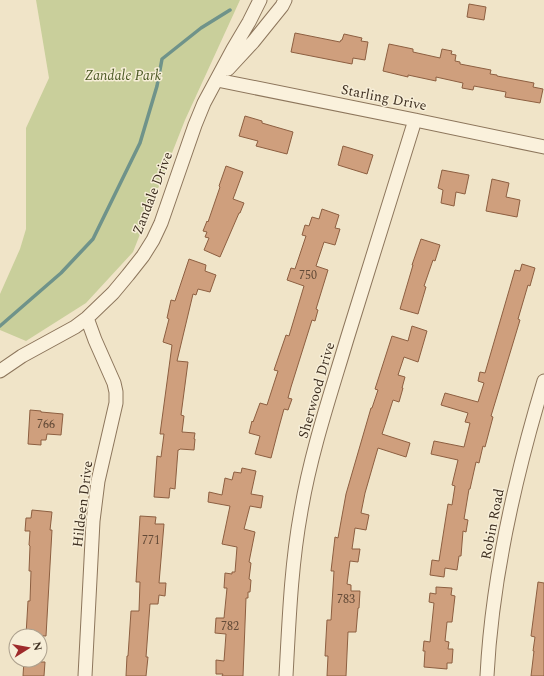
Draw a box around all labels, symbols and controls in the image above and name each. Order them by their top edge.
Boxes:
park label: Zandale Park [85,65,162,86]
street label: Starling Drive [339,79,429,116]
street label: Zandale Drive [127,148,178,238]
house number: 750 [299,266,317,285]
street label: Sherwood Drive [293,339,340,441]
house number: 766 [37,415,55,434]
street label: Hildeen Drive [67,459,98,549]
street label: Robin Road [475,487,510,562]
house number: 771 [142,531,160,550]
house number: 783 [337,590,355,609]
house number: 782 [221,617,239,636]
north arrow [8,628,48,668]
text: N [28,640,47,652]

